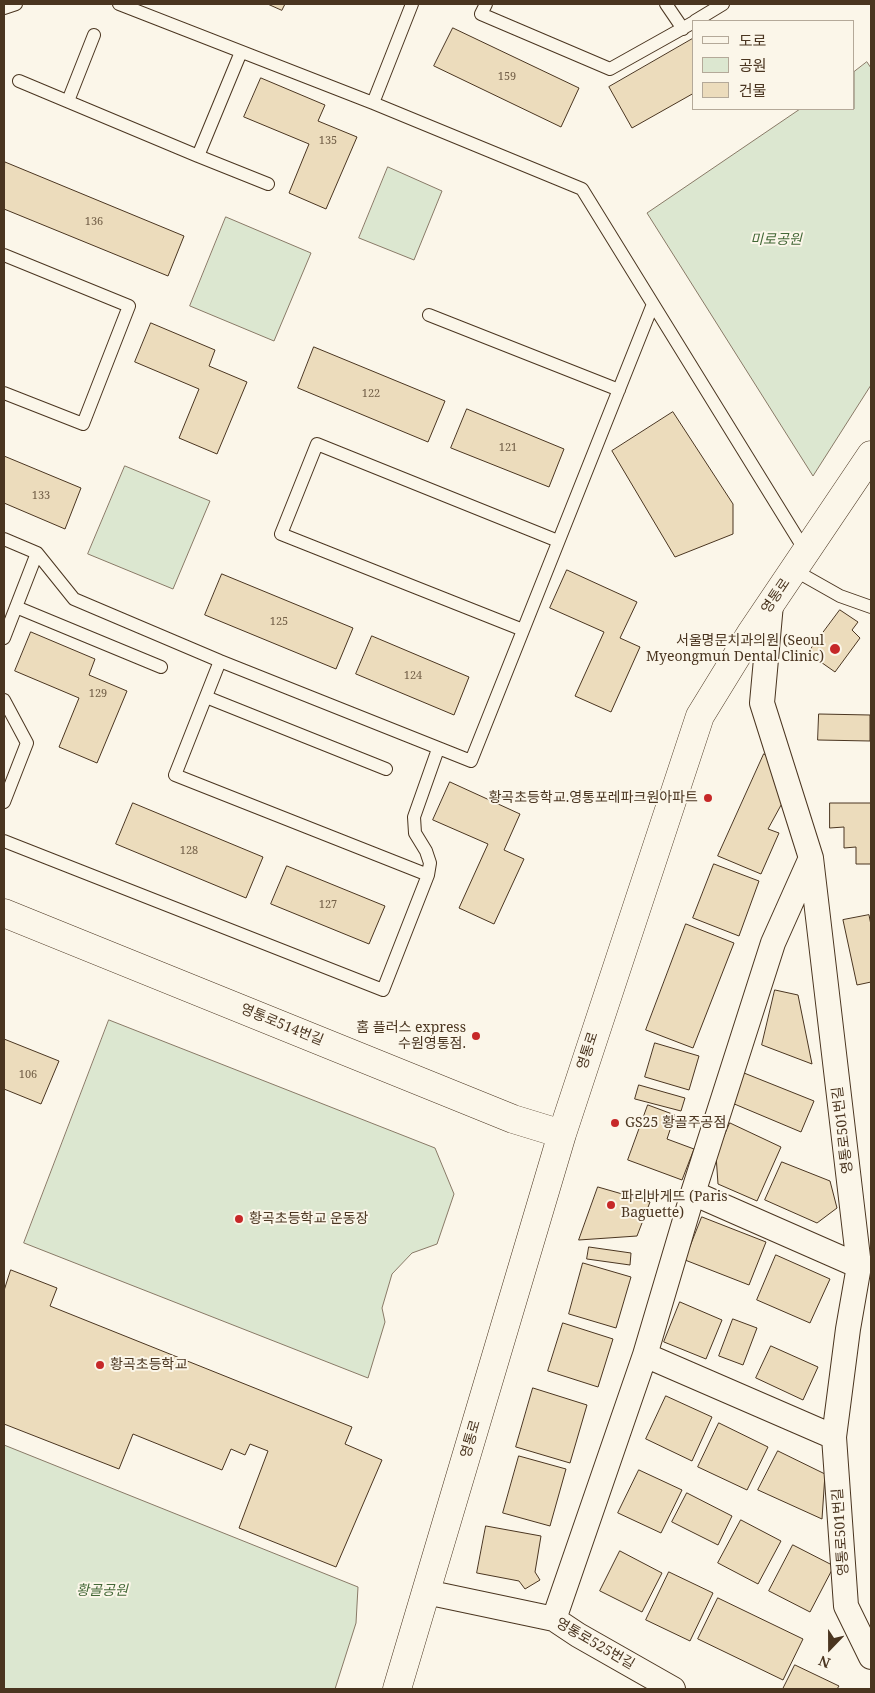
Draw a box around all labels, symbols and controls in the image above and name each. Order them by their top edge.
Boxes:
legend [692,20,855,110]
text: 도로 [739,30,767,50]
text: 공원 [739,55,767,75]
house number: 159 [498,70,516,84]
text: 건물 [739,80,767,100]
house number: 135 [319,134,337,148]
house number: 136 [85,215,103,229]
park label: 미로공원 [750,232,802,248]
house number: 122 [362,387,380,401]
house number: 121 [499,441,517,455]
house number: 133 [32,489,50,503]
street label: 영통로 [758,575,794,617]
house number: 125 [270,615,288,629]
place label: 서울명문치과의원 (Seoul Myeongmun Dental Clinic) [646,633,824,666]
marker: 서울명문치과의원 (Seoul Myeongmun Dental Clinic) [828,642,842,656]
house number: 124 [404,669,422,683]
house number: 129 [89,687,107,701]
place label: 황곡초등학교.영통포레파크원아파트 [488,790,698,806]
marker: 황곡초등학교.영통포레파크원아파트 [702,792,714,804]
house number: 128 [180,844,198,858]
house number: 127 [319,898,337,912]
street label: 영통로514번길 [238,1001,326,1049]
place label: 홈 플러스 express 수원영통점. [356,1020,466,1052]
marker: 홈 플러스 express 수원영통점. [470,1030,482,1042]
street label: 영통로 [574,1030,602,1072]
house number: 106 [19,1068,37,1082]
street label: 영통로501번길 [829,1085,857,1175]
place label: GS25 황골주공점 [625,1115,726,1131]
marker: GS25 황골주공점 [609,1117,621,1129]
place label: 파리바게뜨 (Paris Baguette) [621,1189,728,1222]
marker: 파리바게뜨 (Paris Baguette) [605,1199,617,1211]
place label: 황곡초등학교 운동장 [249,1211,369,1227]
marker: 황곡초등학교 운동장 [233,1213,245,1225]
place label: 황곡초등학교 [110,1357,187,1373]
marker: 황곡초등학교 [94,1359,106,1371]
street label: 영통로 [458,1418,484,1460]
street label: 영통로501번길 [830,1488,852,1576]
park label: 황골공원 [76,1583,128,1599]
street label: 영통로525번길 [553,1615,637,1673]
north arrow [805,1623,855,1673]
text: N [816,1651,833,1673]

